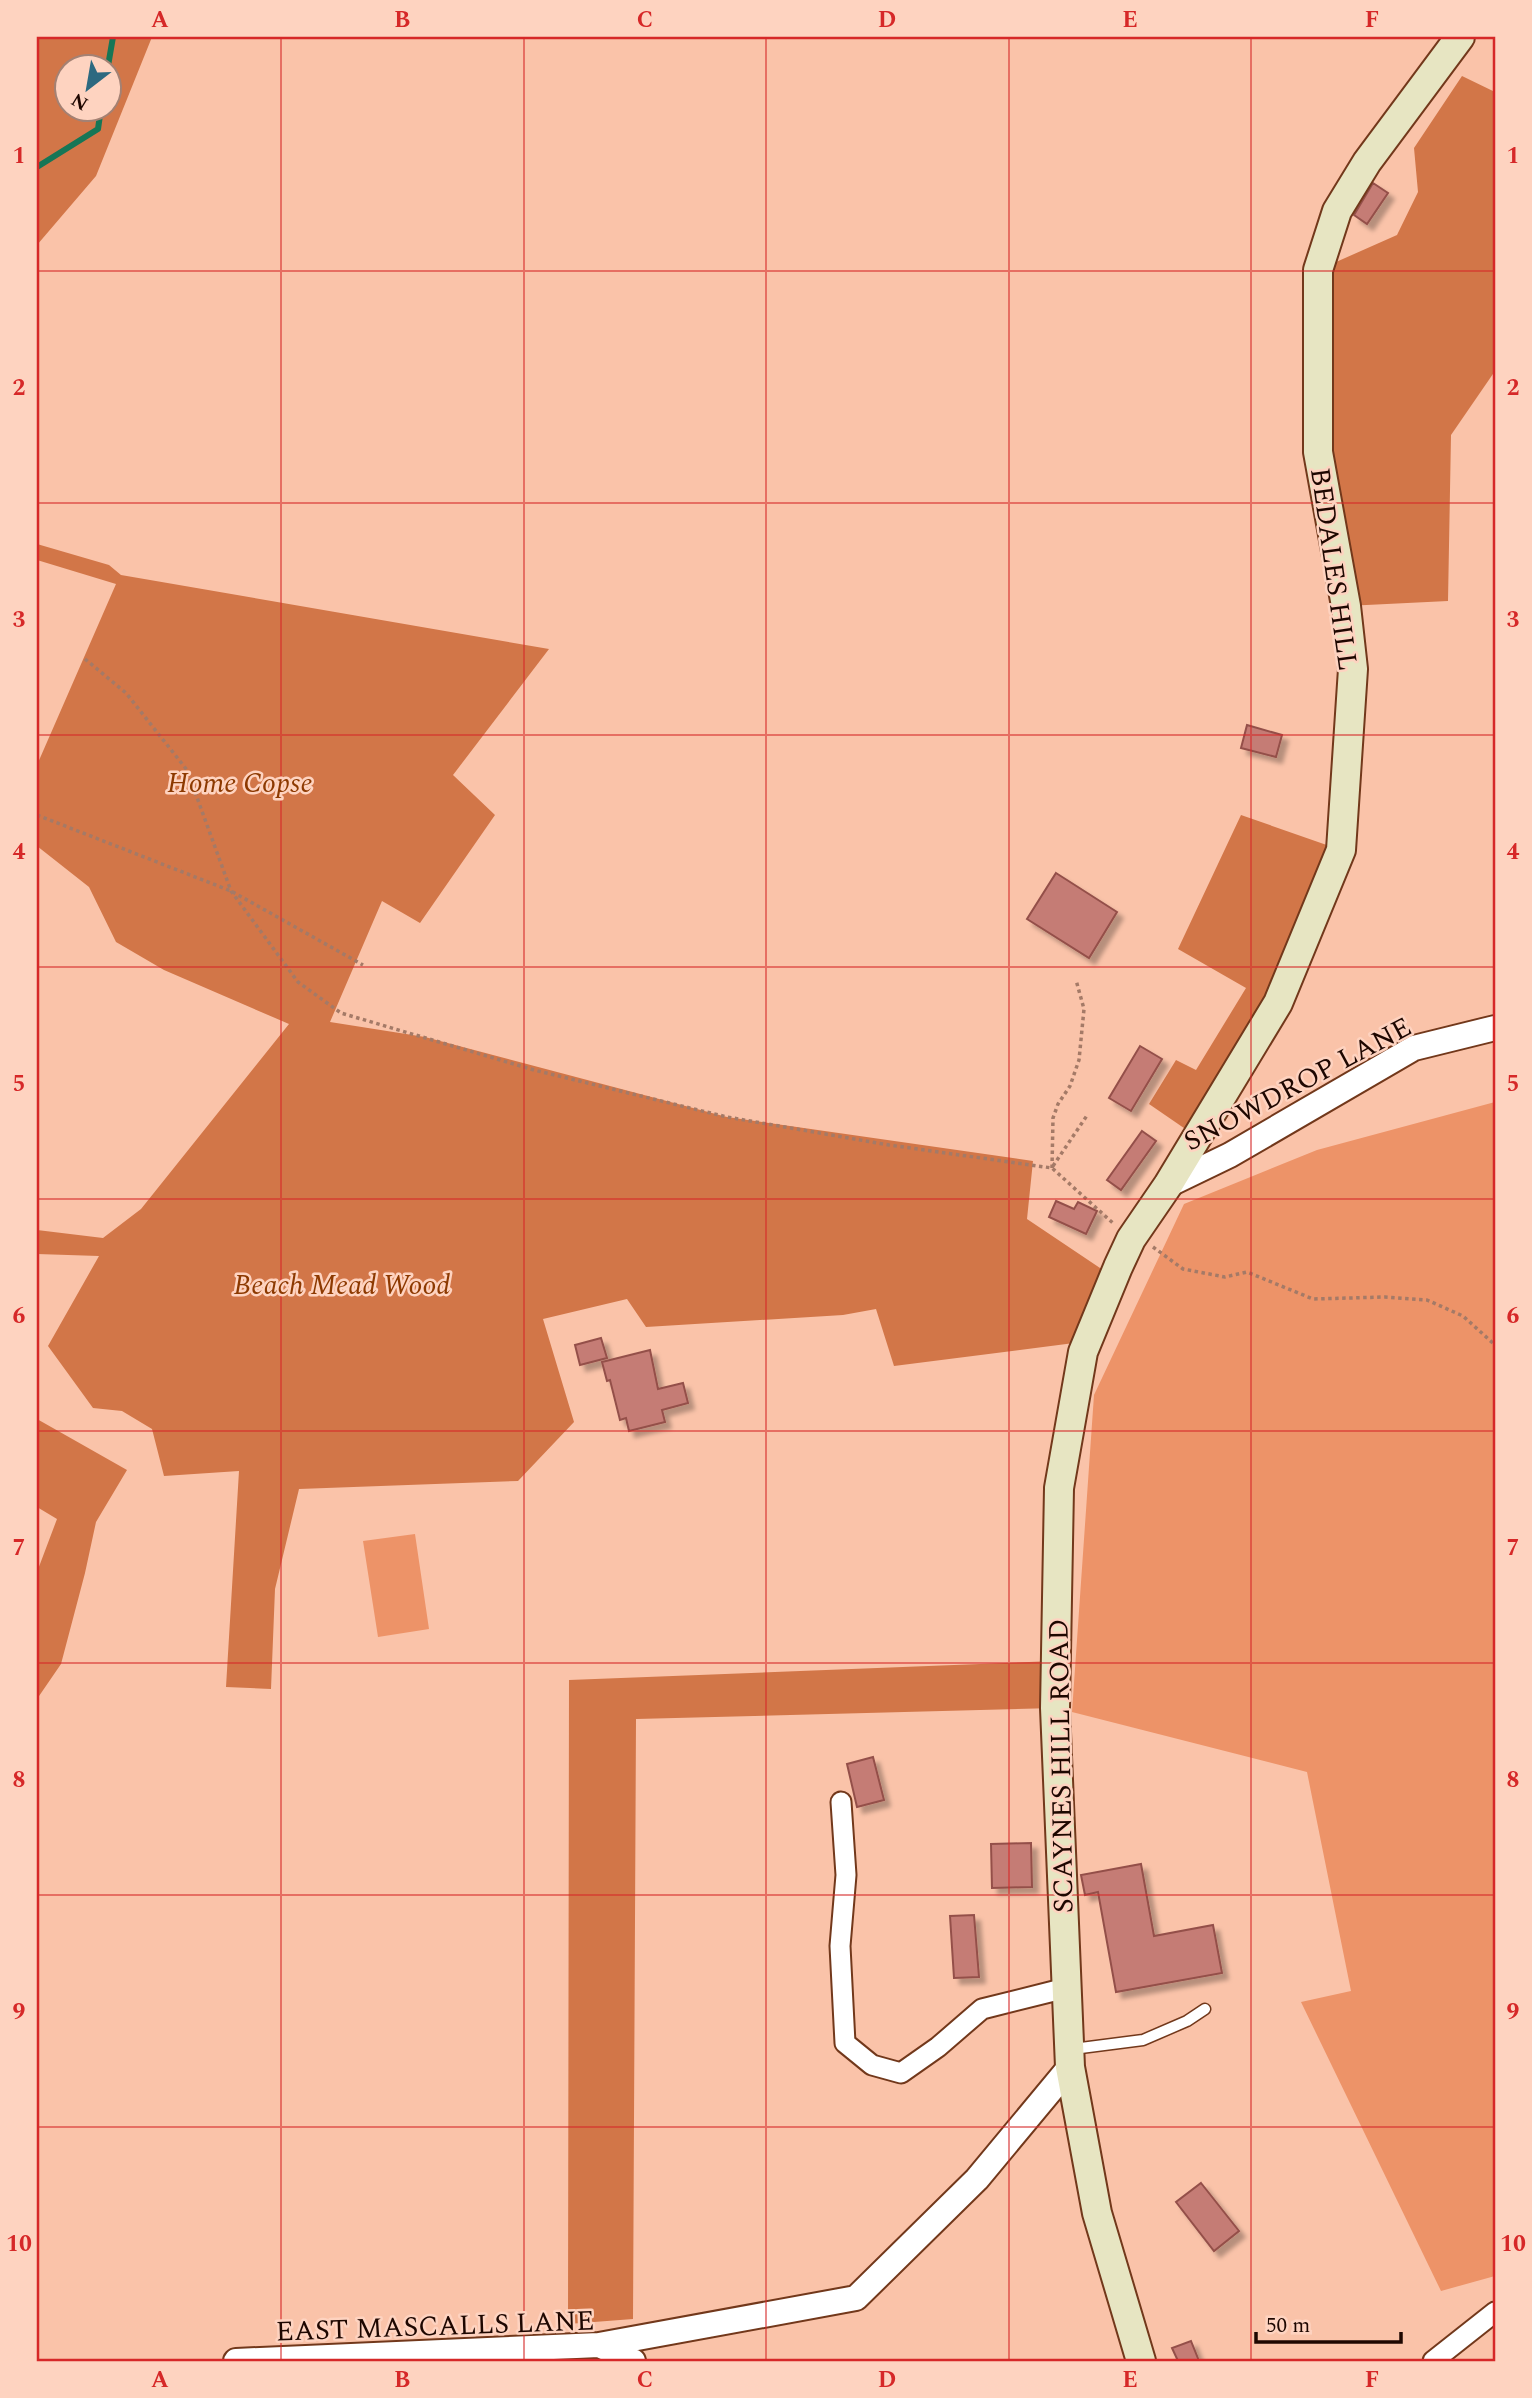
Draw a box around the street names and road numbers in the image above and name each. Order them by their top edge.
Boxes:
street label: BEDALES HILL [1298,465,1369,674]
street label: SNOWDROP LANE [1176,1006,1419,1163]
street label: SCAYNES HILL ROAD [1037,1618,1086,1914]
street label: EAST MASCALLS LANE [275,2299,595,2354]

